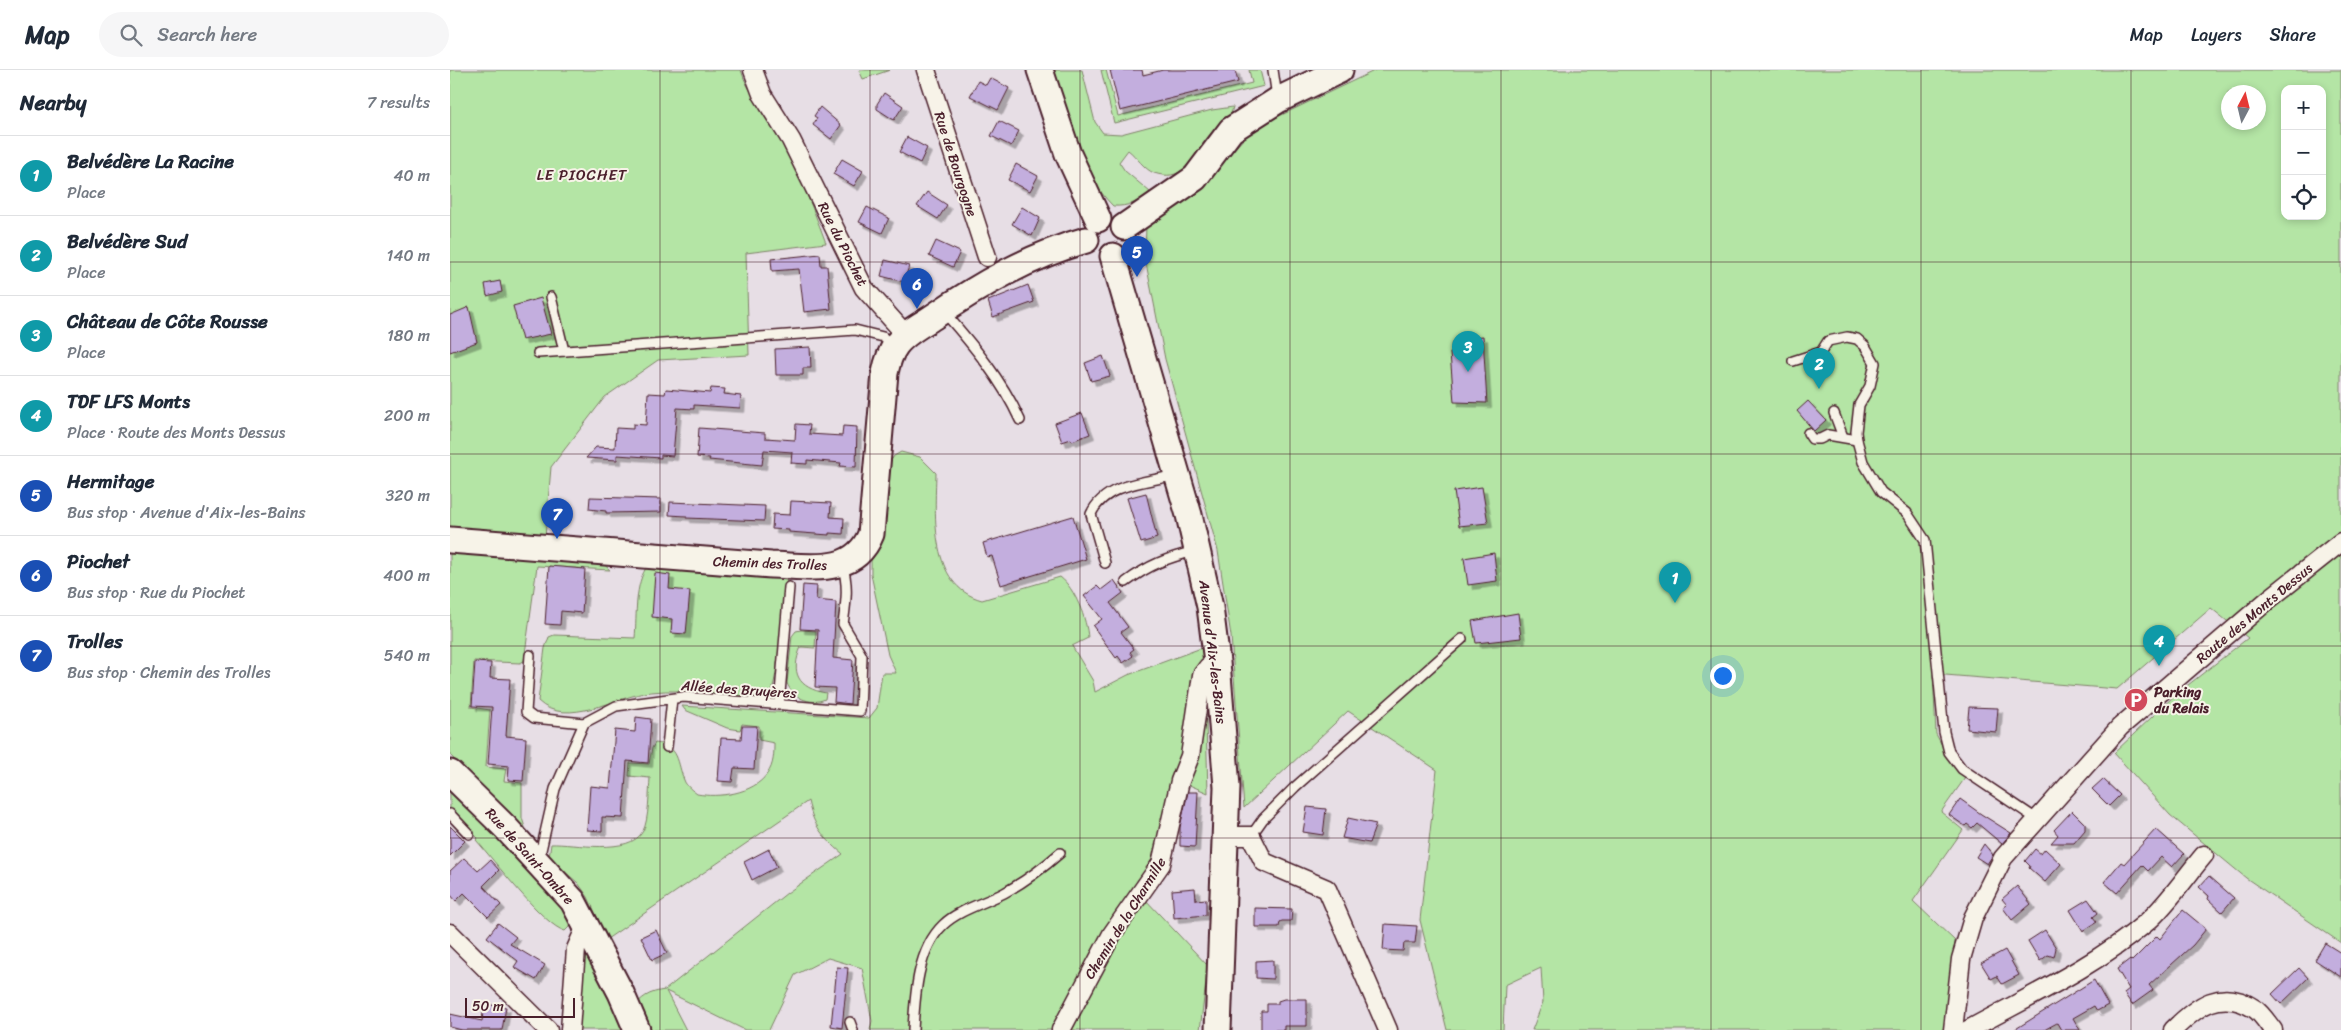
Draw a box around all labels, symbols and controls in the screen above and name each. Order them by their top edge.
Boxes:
search box [99,12,449,57]
text: Map [25,14,69,56]
text: Search here [157,18,257,51]
text: Map [2130,19,2163,51]
text: Layers [2191,19,2242,51]
text: Share [2270,19,2316,51]
icon: search [117,21,145,49]
text: Nearby [20,84,86,122]
north arrow [2221,85,2266,130]
map controls [2281,85,2326,220]
button: + [2281,85,2326,130]
text: 7 results [367,88,430,117]
street label: Rue de Bourgogne [927,108,984,220]
button: − [2281,130,2326,175]
text: Belvédère La Racine [67,145,234,178]
text: 1 [33,161,39,190]
text: 40 m [393,161,430,190]
district label: LE PIOCHET [537,162,628,188]
button: locate [2281,175,2326,220]
text: Place [67,178,106,207]
street label: Rue du Piochet [811,198,875,291]
text: Belvédère Sud [67,225,187,258]
pin: 5 [1121,236,1153,277]
text: 2 [31,241,41,270]
text: 140 m [387,241,430,270]
text: Place [67,258,106,287]
pin: 6 [901,268,933,309]
text: Château de Côte Rousse [67,305,268,338]
text: 3 [32,321,40,350]
text: 180 m [387,321,430,350]
pin: 3 [1452,331,1484,372]
text: Place [67,338,106,367]
pin: 2 [1803,348,1835,389]
text: TDF LFS Monts [67,385,190,418]
text: 4 [31,401,41,430]
text: 200 m [384,401,430,430]
text: Place · Route des Monts Dessus [67,418,285,447]
text: Hermitage [67,465,154,498]
text: 5 [31,481,41,510]
text: 320 m [385,481,430,510]
text: Bus stop · Avenue d'Aix-les-Bains [67,498,306,527]
pin: 7 [541,498,573,539]
text: Piochet [67,545,130,578]
street label: Chemin des Trolles [713,549,828,578]
street label: Route des Monts Dessus [2190,557,2319,670]
text: 6 [31,561,41,590]
text: 400 m [383,561,430,590]
pin: 1 [1659,562,1691,603]
text: Bus stop · Rue du Piochet [67,578,245,607]
street label: Avenue d'Aix-les-Bains [1191,578,1234,726]
text: Trolles [67,625,123,658]
pin: 4 [2143,625,2175,666]
text: 7 [31,641,41,670]
text: 540 m [384,641,430,670]
text: Bus stop · Chemin des Trolles [67,658,271,687]
your location [1710,663,1736,689]
street label: Allée des Bruyères [679,673,798,706]
place label: Parking du Relais [2154,680,2209,721]
parking icon: Parking du Relais [2123,687,2149,713]
street label: Rue de Saint-Ombre [479,802,580,911]
street label: Chemin de la Charmille [1078,852,1173,984]
text: 50 m [472,994,504,1019]
scale bar [465,995,575,1018]

